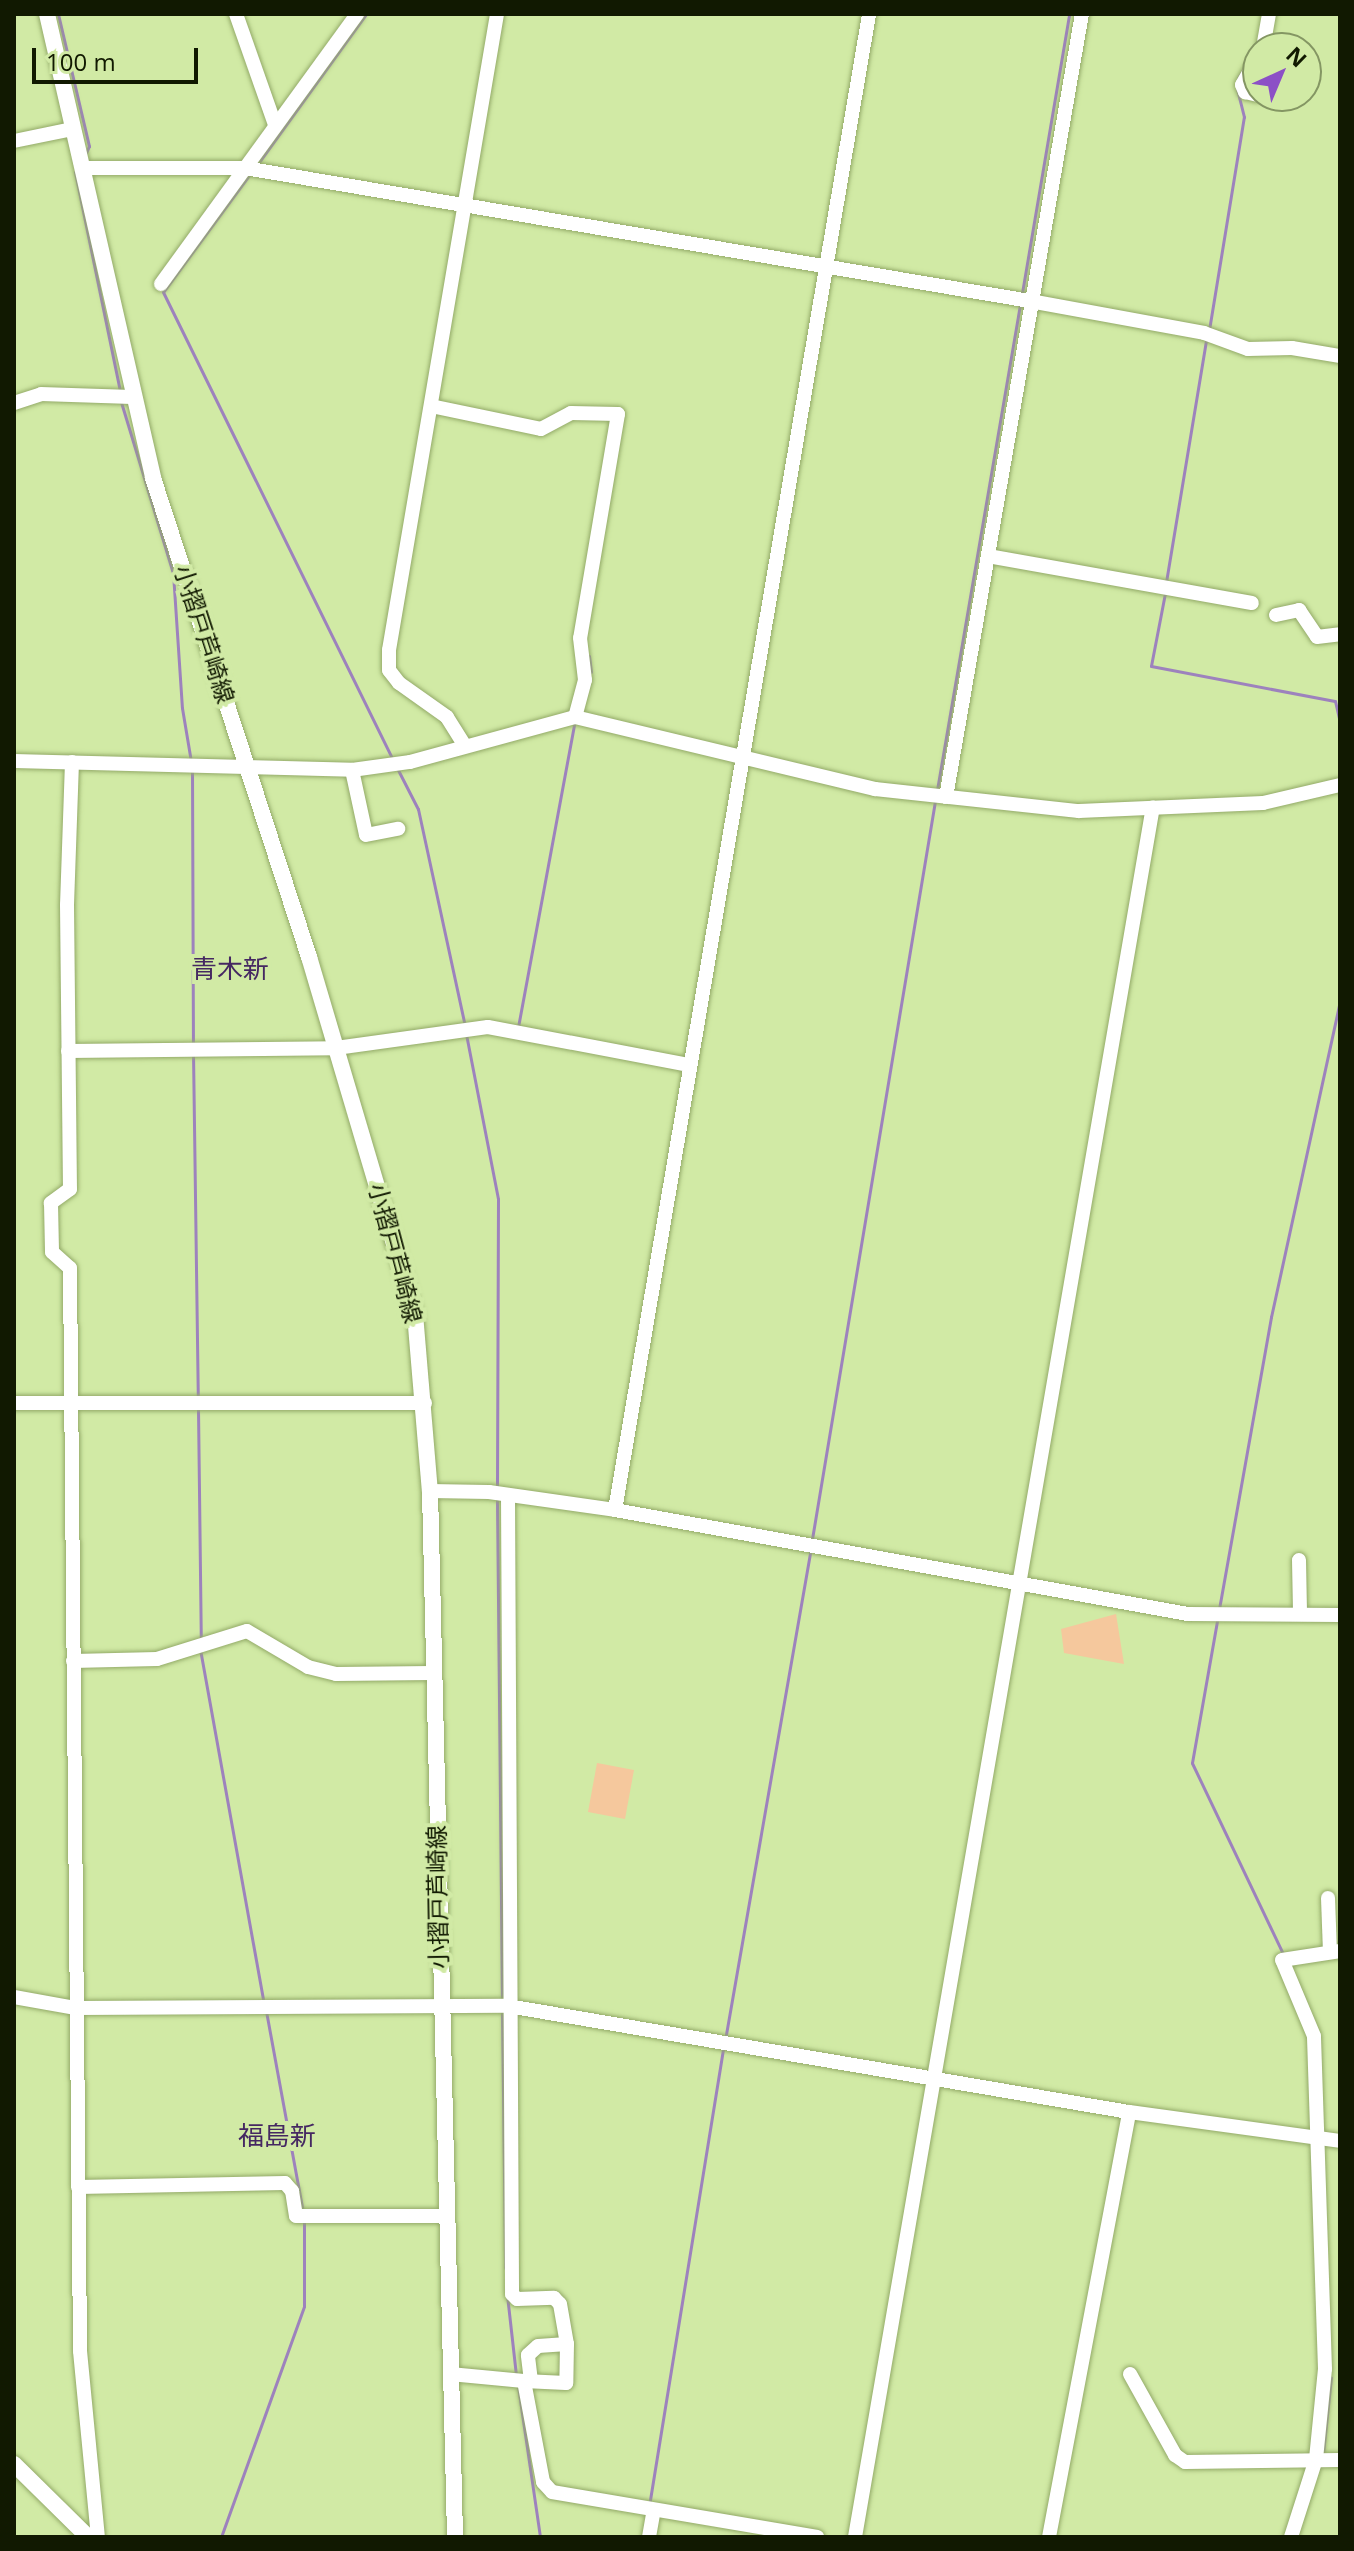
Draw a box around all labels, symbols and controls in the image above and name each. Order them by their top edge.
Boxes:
scale bar [36,32,202,82]
north arrow [1242,32,1322,112]
text: N [1280,39,1314,73]
text: 100 m [46,45,116,78]
street label: 小摺戸芦崎線 [169,561,241,707]
district label: 青木新 [191,953,269,985]
street label: 小摺戸芦崎線 [363,1180,429,1326]
street label: 小摺戸芦崎線 [421,1825,453,1969]
district label: 福島新 [238,2120,316,2152]

